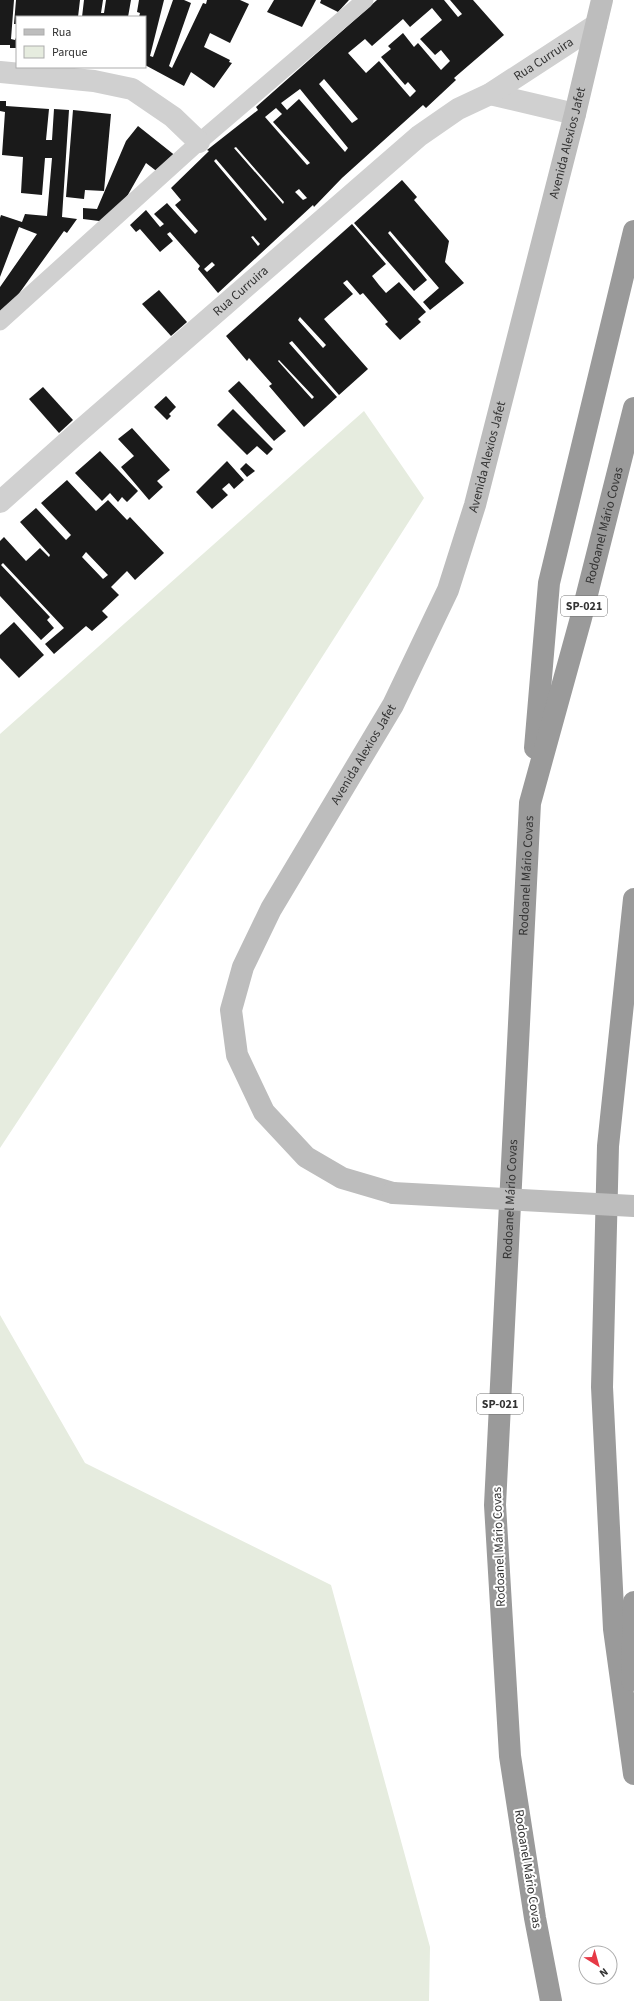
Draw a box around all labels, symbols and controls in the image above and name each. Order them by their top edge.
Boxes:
legend [16,16,146,68]
text: Rua [52,24,71,41]
street label: Rua Curruira [510,33,577,85]
text: Parque [52,44,88,61]
street label: Avenida Alexios Jafet [545,85,590,200]
street label: Rua Curruira [209,262,272,320]
street label: Avenida Alexios Jafet [464,399,510,515]
street label: Rodoanel Mário Covas [581,465,628,586]
road number: SP-021 [561,596,607,616]
street label: Avenida Alexios Jafet [326,700,401,808]
street label: Rodoanel Mário Covas [514,815,538,936]
street label: Rodoanel Mário Covas [498,1138,522,1260]
road number: SP-021 [477,1394,523,1414]
street label: Rodoanel Mário Covas [488,1486,510,1607]
street label: Rodoanel Mário Covas [510,1808,546,1930]
north arrow [578,1945,618,1985]
text: N [596,1964,611,1981]

